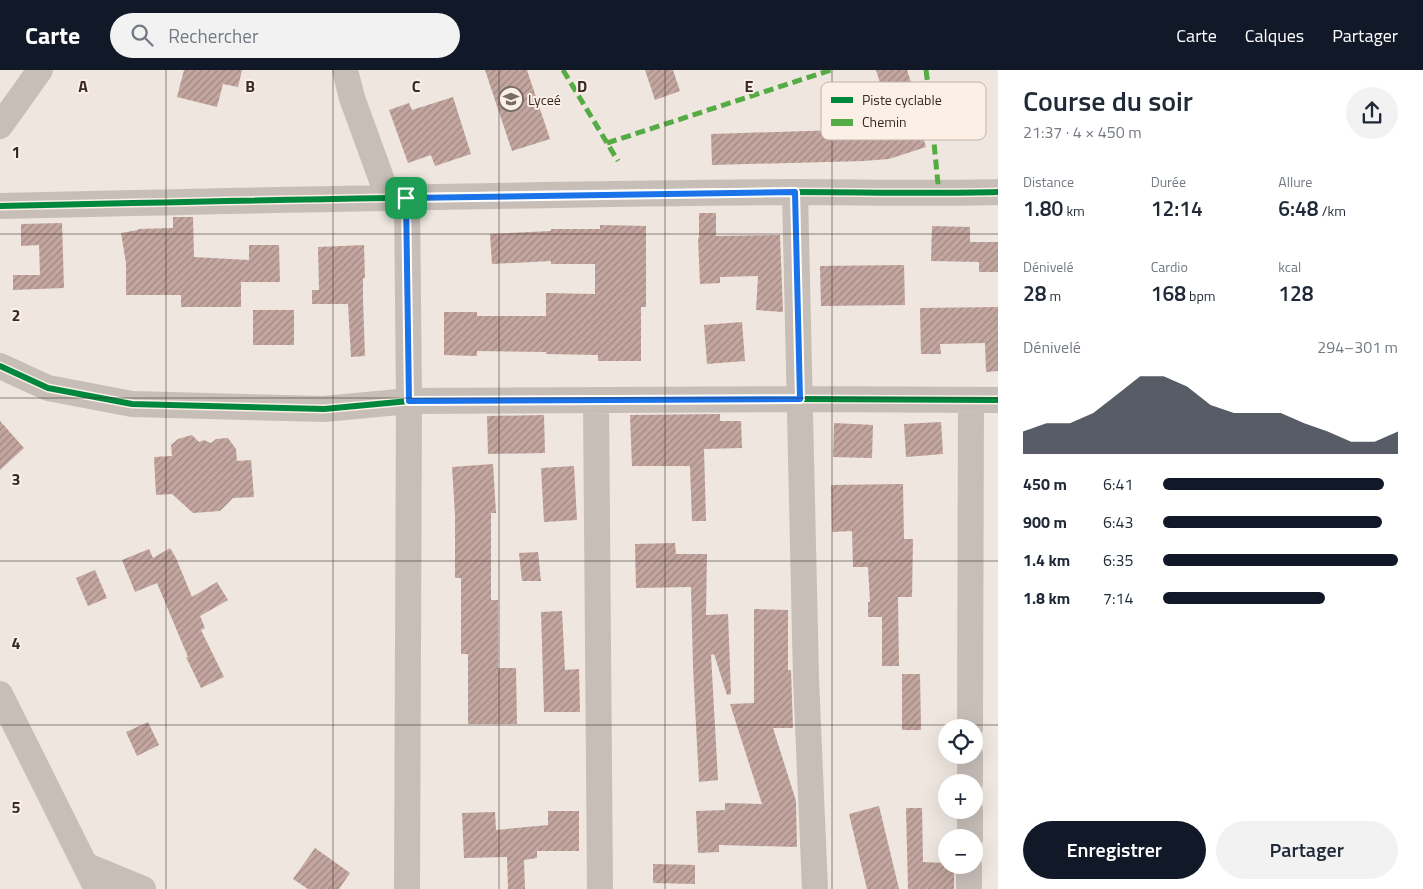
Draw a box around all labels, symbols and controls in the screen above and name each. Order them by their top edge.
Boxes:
search box [110,13,460,58]
text: Carte [25,17,80,53]
icon: search [128,21,156,49]
text: Rechercher [168,21,258,50]
text: Carte [1176,22,1217,49]
text: Calques [1245,22,1304,49]
text: Partager [1332,22,1398,49]
text: A [78,74,88,98]
text: B [245,74,255,98]
text: C [412,74,421,98]
text: D [577,74,587,98]
text: E [745,74,754,98]
text: Course du soir [1023,79,1193,122]
legend [821,82,986,140]
school or university icon: Lyceé [498,86,524,112]
button: share [1346,87,1398,139]
place label: Lyceé [528,89,561,110]
text: Piste cyclable [862,89,942,110]
text: Chemin [862,111,907,132]
text: 21:37 · 4 × 450 m [1023,120,1142,144]
text: 1 [12,140,20,164]
text: Distance [1023,171,1074,192]
text: Durée [1151,171,1186,192]
text: Allure [1278,171,1312,192]
pin [385,177,427,219]
icon: arrive [392,184,420,212]
text: 1.80 [1023,192,1063,224]
text: 12:14 [1151,192,1203,224]
text: 6:48 [1278,192,1319,224]
text: km [1063,200,1085,221]
text: /km [1319,200,1346,221]
text: Dénivelé [1023,256,1074,277]
text: Cardio [1151,256,1188,277]
text: kcal [1278,256,1301,277]
text: 28 [1023,277,1047,309]
text: 168 [1151,277,1186,309]
text: 128 [1278,277,1314,309]
text: m [1047,285,1061,306]
text: bpm [1186,285,1215,306]
text: 2 [12,303,20,327]
text: Dénivelé [1023,335,1081,359]
text: 294–301 m [1317,335,1398,359]
text: 3 [12,467,20,491]
text: 450 m [1023,472,1067,496]
text: 6:41 [1103,472,1133,496]
text: 900 m [1023,510,1067,534]
text: 6:43 [1103,510,1133,534]
text: 1.4 km [1023,548,1070,572]
text: 6:35 [1103,548,1133,572]
text: 1.8 km [1023,586,1070,610]
text: 7:14 [1103,586,1133,610]
text: 4 [12,631,21,655]
map controls [938,719,983,874]
button: locate [938,719,983,764]
button: + [938,774,983,819]
text: 5 [12,795,21,819]
button: Enregistrer [1023,821,1206,879]
button: Partager [1216,821,1398,879]
button: − [938,829,983,874]

